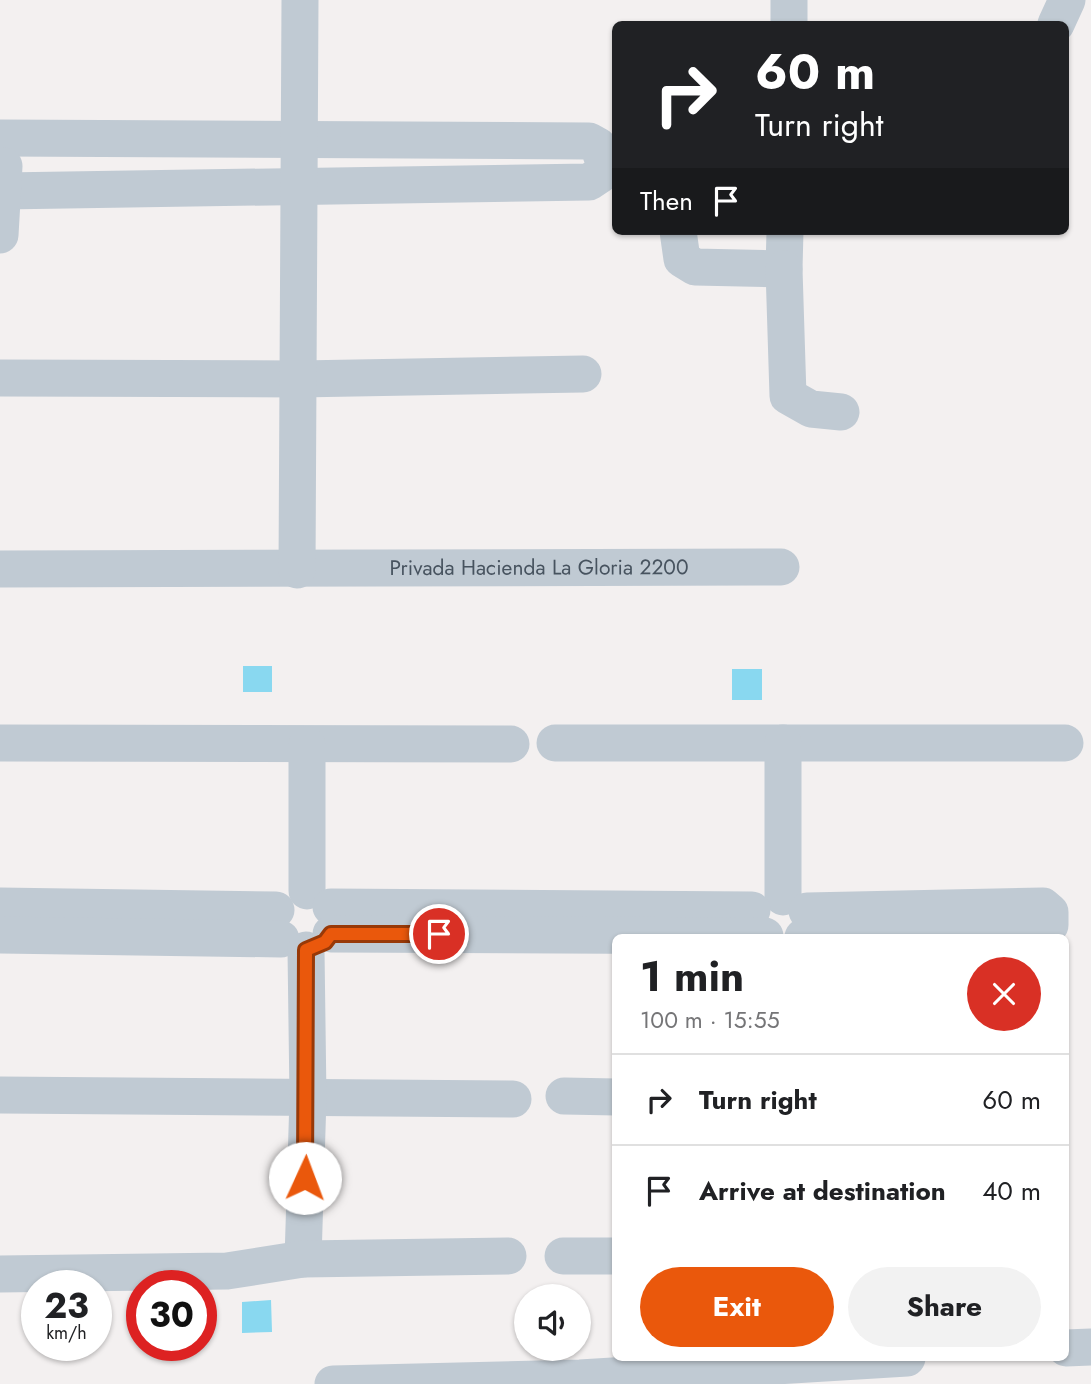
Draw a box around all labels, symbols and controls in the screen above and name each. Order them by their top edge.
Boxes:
text: 60 m [755,37,875,107]
icon: right [640,49,731,140]
text: Turn right [755,102,884,148]
text: Then [640,182,693,220]
icon: arrive [707,182,745,220]
street label: Privada Hacienda La Gloria 2200 [389,552,689,583]
pin [409,904,469,964]
icon: arrive [420,915,458,953]
text: 1 min [640,946,744,1007]
button: close [967,957,1041,1031]
text: 100 m · 15:55 [640,1003,780,1037]
icon: right [640,1081,678,1119]
text: Turn right [699,1081,817,1119]
text: 60 m [982,1081,1041,1119]
position arrow [268,1141,342,1215]
icon: arrive [640,1172,678,1210]
text: Arrive at destination [699,1172,946,1210]
text: 40 m [982,1172,1041,1210]
button: Exit [640,1267,834,1347]
button: Share [848,1267,1041,1347]
speed limit sign: 30 [126,1270,217,1361]
text: 23 [44,1281,89,1331]
map controls [514,1284,591,1361]
button: sound [514,1284,591,1361]
text: km/h [46,1320,87,1346]

